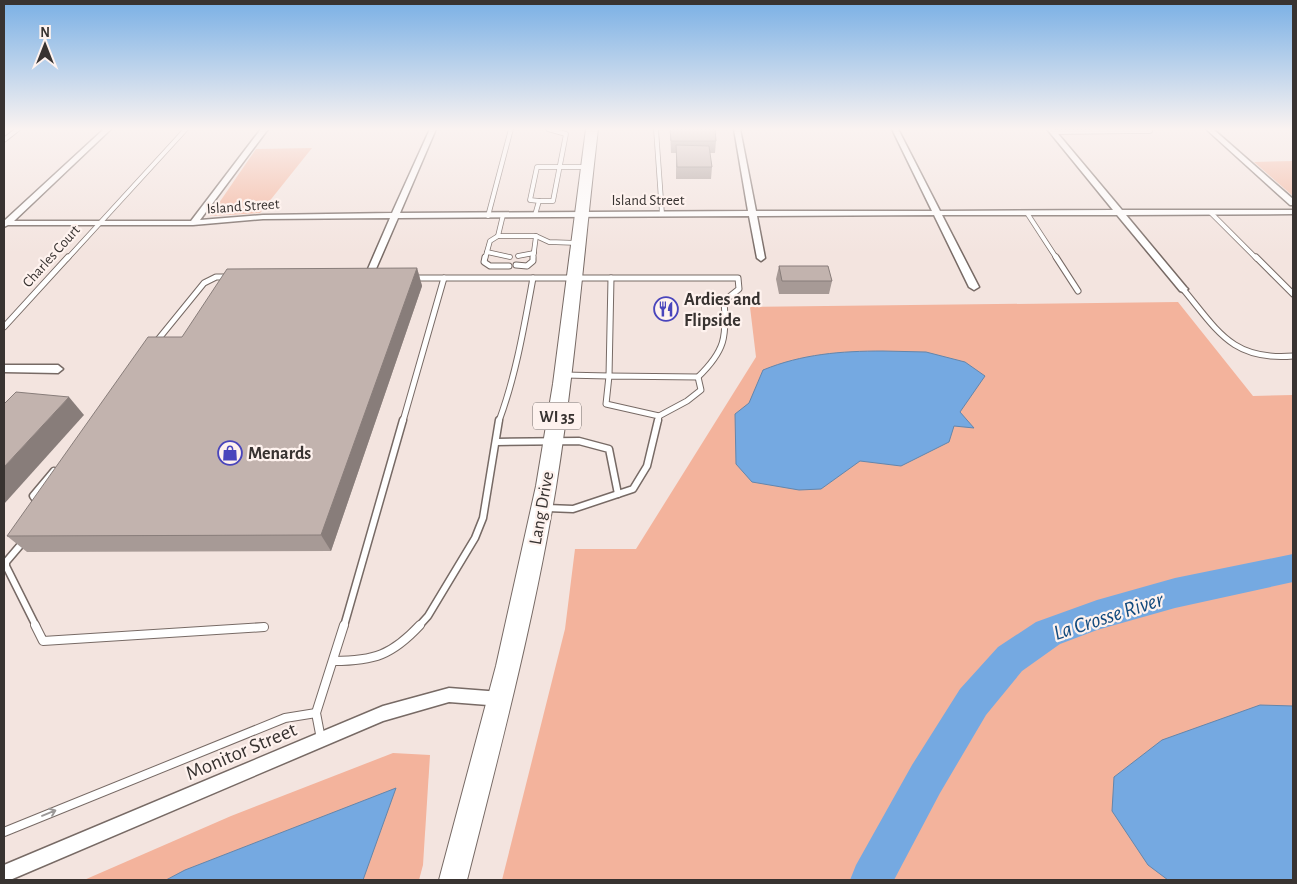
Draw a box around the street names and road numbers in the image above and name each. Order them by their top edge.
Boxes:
street label: Island Street [611,193,685,208]
street label: Island Street [206,196,280,217]
street label: Charles Court [20,222,83,290]
road number: WI 35 [533,402,581,430]
street label: Lang Drive [527,470,557,546]
street label: Monitor Street [183,719,300,784]

